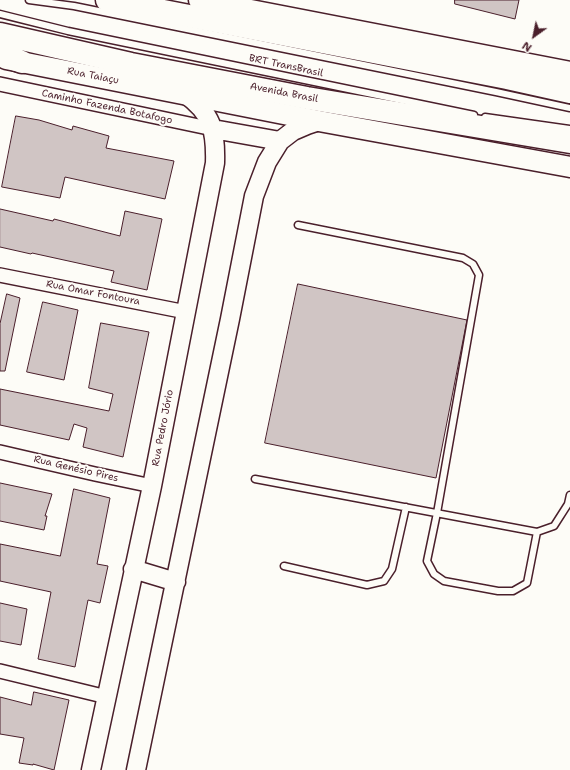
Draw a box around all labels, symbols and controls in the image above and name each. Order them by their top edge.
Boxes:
north arrow [514,16,554,56]
text: N [519,38,535,55]
street label: BRT TransBrasil [248,52,324,80]
street label: Rua Taiaçu [66,65,120,87]
street label: Avenida Brasil [249,81,319,105]
street label: Caminho Fazenda Botafogo [41,87,173,127]
street label: Rua Omar Fontoura [45,278,141,308]
street label: Rua Pedro Jório [150,389,176,467]
street label: Rua Genésio Pires [32,453,120,485]

